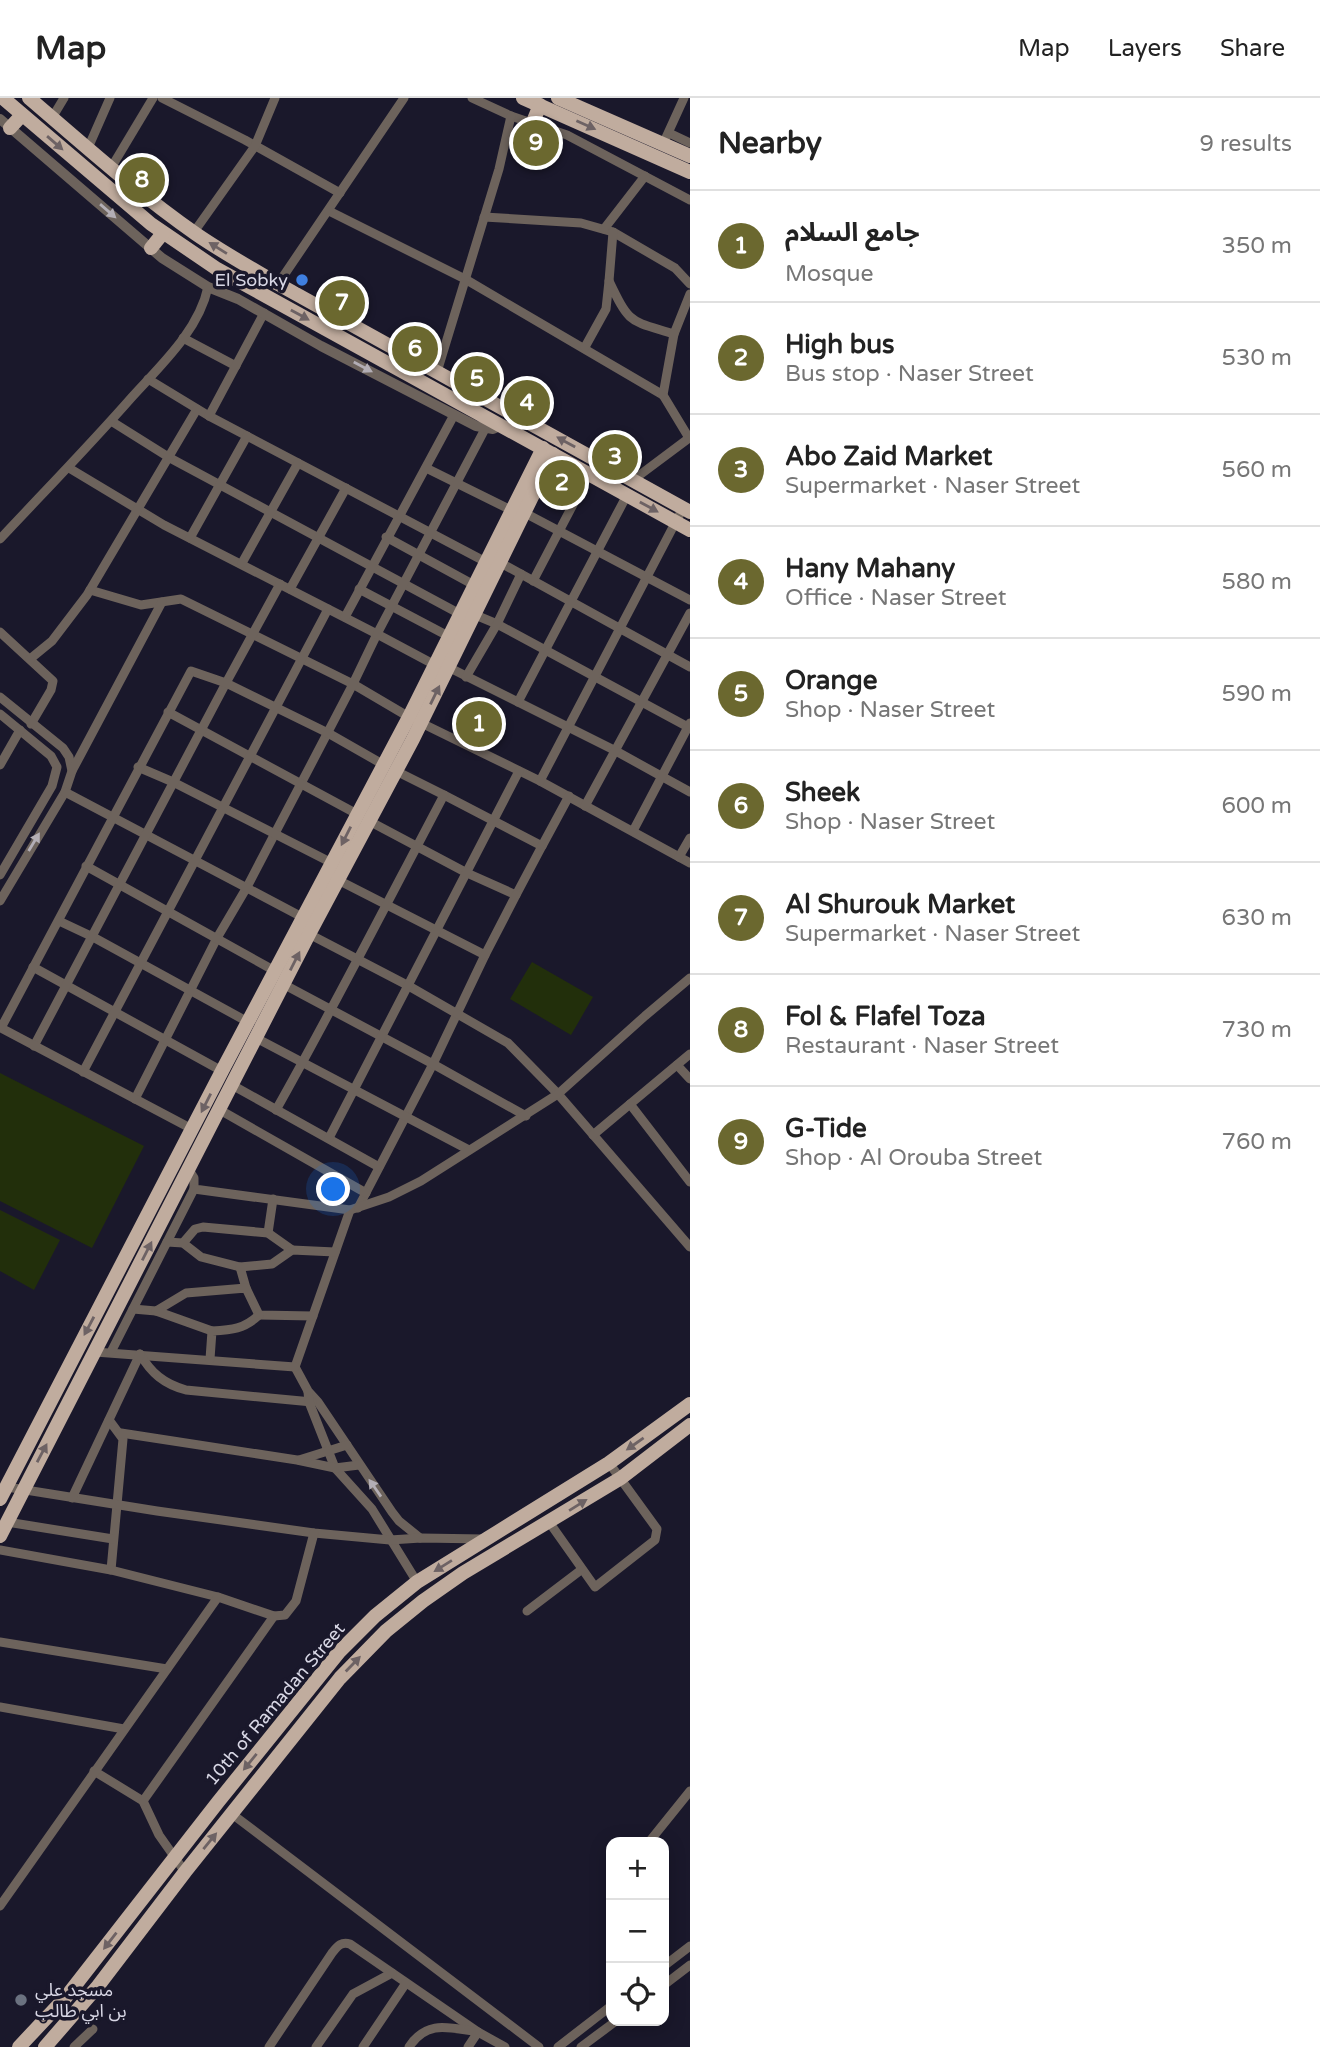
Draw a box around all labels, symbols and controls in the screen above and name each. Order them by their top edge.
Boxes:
text: Map [35,29,106,68]
text: Map [1018,34,1070,63]
text: Layers [1108,34,1182,63]
text: Share [1220,34,1285,63]
pin: 9 [513,117,559,169]
one-way arrow [576,119,596,131]
text: Nearby [718,125,822,162]
text: 9 results [1199,130,1292,158]
one-way arrow [46,135,63,150]
pin: 8 [119,154,165,206]
one-way arrow [99,203,117,219]
text: جامع السلام [785,217,920,248]
text: 1 [734,232,748,260]
text: 350 m [1222,232,1292,260]
one-way arrow [209,241,228,254]
text: Mosque [785,260,873,288]
place label: El Sobky [214,269,288,291]
marker: El Sobky [294,272,310,288]
pin: 7 [319,277,365,329]
one-way arrow [290,309,310,321]
pin: 6 [392,323,438,375]
text: High bus [785,329,895,360]
text: 2 [734,344,748,372]
text: 530 m [1222,344,1292,372]
pin: 5 [454,353,500,405]
text: Bus stop · Naser Street [785,360,1034,388]
one-way arrow [354,361,374,373]
pin: 4 [504,377,550,429]
pin: 3 [592,431,638,483]
one-way arrow [557,436,576,448]
text: Abo Zaid Market [785,441,992,472]
text: 3 [734,456,748,484]
text: 560 m [1222,456,1292,484]
pin: 2 [539,457,585,509]
text: Supermarket · Naser Street [785,472,1080,500]
one-way arrow [640,501,660,513]
text: Hany Mahany [785,553,955,584]
text: 4 [734,568,748,596]
text: 580 m [1222,568,1292,596]
text: Office · Naser Street [785,584,1007,612]
text: Orange [785,665,877,696]
text: 5 [734,680,748,708]
text: 590 m [1222,680,1292,708]
one-way arrow [429,685,440,705]
text: Shop · Naser Street [785,696,995,724]
pin: 1 [456,698,502,750]
text: Sheek [785,777,860,808]
text: 6 [734,792,748,820]
text: 600 m [1222,792,1292,820]
text: Shop · Naser Street [785,808,995,836]
one-way arrow [340,827,352,847]
one-way arrow [28,832,41,851]
text: Al Shurouk Market [785,889,1015,920]
text: 7 [734,904,748,932]
text: 630 m [1222,904,1292,932]
text: Supermarket · Naser Street [785,920,1080,948]
one-way arrow [289,951,300,971]
text: Fol & Flafel Toza [785,1001,986,1032]
text: 8 [734,1016,748,1044]
text: 730 m [1222,1016,1292,1044]
text: Restaurant · Naser Street [785,1032,1059,1060]
one-way arrow [200,1093,211,1113]
text: G-Tide [785,1113,867,1144]
text: 9 [734,1128,748,1156]
text: 760 m [1222,1128,1292,1156]
text: Shop · Al Orouba Street [785,1144,1042,1172]
your location [316,1172,350,1206]
one-way arrow [141,1241,153,1261]
one-way arrow [83,1316,95,1336]
one-way arrow [626,1437,644,1451]
one-way arrow [36,1443,48,1463]
one-way arrow [368,1479,382,1497]
one-way arrow [568,1498,587,1511]
one-way arrow [434,1560,453,1573]
street label: 10th of Ramadan Street [200,1618,350,1790]
one-way arrow [345,1656,361,1673]
one-way arrow [243,1752,258,1770]
one-way arrow [202,1832,217,1849]
map controls [606,1837,669,2026]
button: + [606,1837,669,1900]
button: − [606,1900,669,1963]
one-way arrow [102,1931,117,1949]
button: locate [606,1963,669,2026]
place label: مسجد علي بن ابي طالب [35,1979,127,2024]
marker: مسجد علي بن ابي طالب [13,1992,29,2008]

